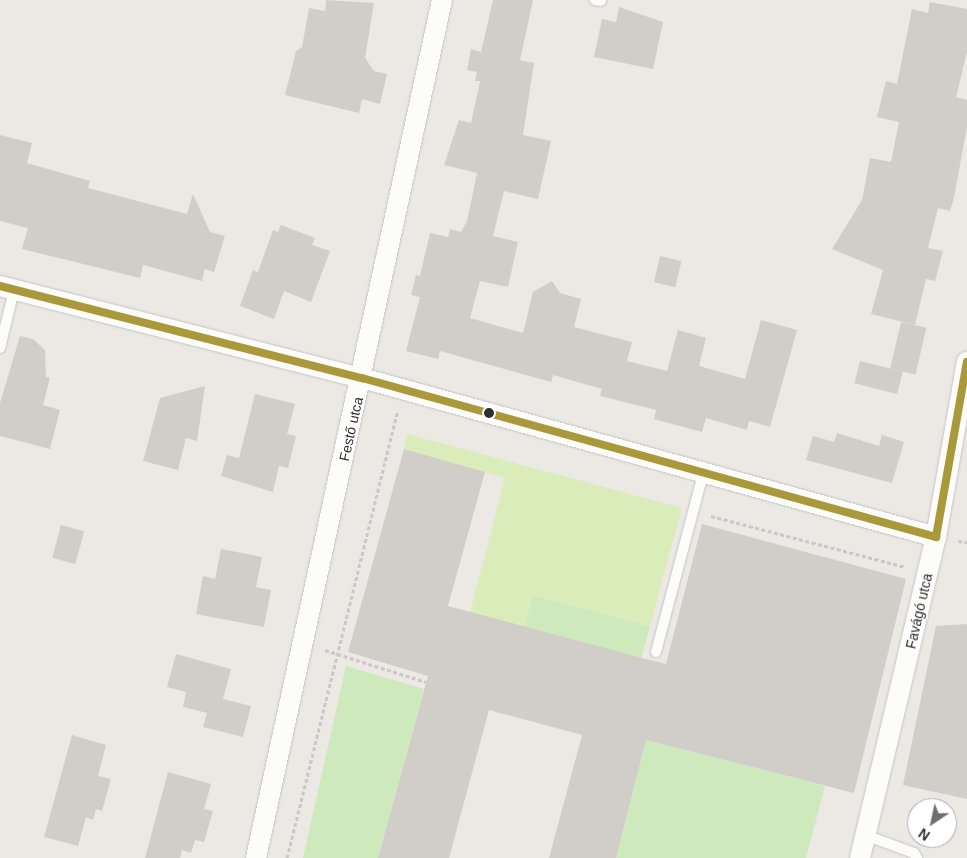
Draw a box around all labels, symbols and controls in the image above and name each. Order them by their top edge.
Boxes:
street label: Festő utca [335,395,367,463]
unlabelled marker [484,408,494,418]
street label: Favágó utca [902,572,936,650]
north arrow [907,798,957,848]
text: N [916,825,933,844]

